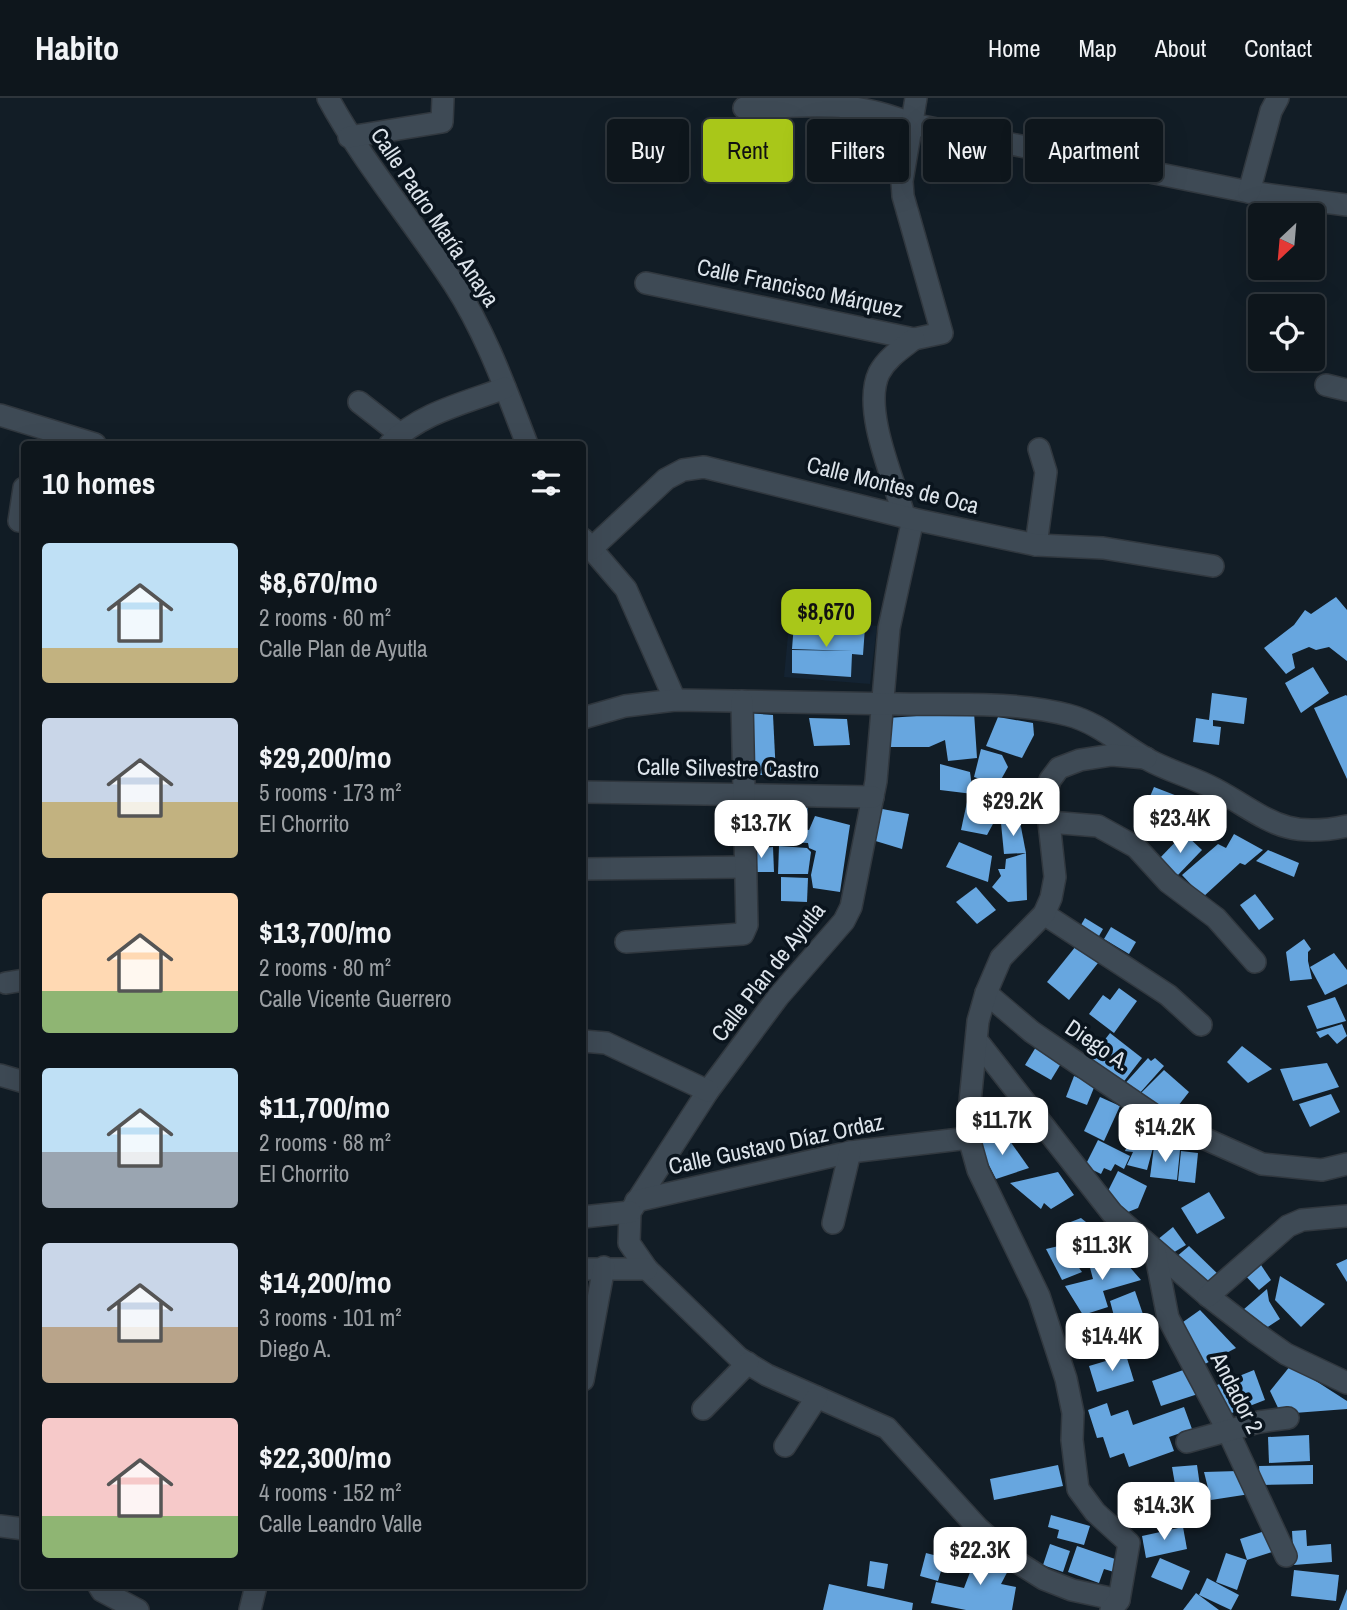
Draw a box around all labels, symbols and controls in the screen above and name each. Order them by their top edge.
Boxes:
text: Habito [35,26,119,70]
text: Home [988,32,1040,64]
text: Map [1078,32,1117,64]
text: About [1155,32,1206,64]
text: Contact [1244,32,1312,64]
chip: Buy [607,119,689,182]
chip: Rent [703,119,793,182]
chip: Filters [807,119,909,182]
chip: New [923,119,1011,182]
chip: Apartment [1025,119,1163,182]
street label: Calle Padro María Anaya [364,121,507,313]
north arrow [1248,203,1325,280]
map controls [1248,203,1325,371]
street label: Calle Francisco Márquez [694,251,906,324]
button: locate [1248,294,1325,371]
street label: Calle Montes de Oca [804,448,983,521]
text: 10 homes [42,463,156,503]
icon: filters [527,464,565,502]
text: $8,670/mo [259,562,378,602]
icon: home [98,571,182,655]
pin: $8,670 [769,589,883,649]
text: $8,670 [797,596,855,627]
text: 2 rooms · 60 m² [259,602,391,633]
text: Calle Plan de Ayutla [259,633,427,664]
text: $29,200/mo [259,737,392,777]
icon: home [98,746,182,830]
street label: Calle Silvestre Castro [637,750,819,785]
text: 5 rooms · 173 m² [259,777,402,808]
pin: $29.2K [956,778,1070,838]
text: $29.2K [983,785,1043,816]
pin: $23.4K [1123,796,1237,855]
pin: $13.7K [704,800,818,860]
text: $23.4K [1150,802,1210,833]
text: $13.7K [731,807,791,838]
text: El Chorrito [259,808,349,839]
street label: Calle Plan de Ayutla [704,895,832,1048]
text: $13,700/mo [259,912,392,952]
icon: home [98,921,182,1005]
text: 2 rooms · 80 m² [259,952,391,983]
text: Calle Vicente Guerrero [259,983,452,1014]
street label: Diego A. [1060,1012,1137,1078]
text: $11,700/mo [259,1087,390,1127]
icon: home [98,1096,182,1180]
pin: $11.7K [945,1098,1059,1157]
text: $11.7K [972,1104,1032,1135]
pin: $14.2K [1108,1104,1222,1164]
street label: Calle Gustavo Díaz Ordaz [666,1106,886,1181]
text: $14.2K [1135,1111,1195,1142]
text: 2 rooms · 68 m² [259,1127,391,1158]
text: El Chorrito [259,1158,349,1189]
pin: $11.3K [1045,1222,1159,1282]
text: $11.3K [1072,1229,1132,1260]
text: $14,200/mo [259,1262,392,1302]
icon: home [98,1271,182,1355]
text: 3 rooms · 101 m² [259,1302,402,1333]
pin: $14.4K [1055,1314,1169,1373]
text: $14.4K [1082,1320,1142,1351]
text: Diego A. [259,1333,331,1364]
street label: Andador 2 [1203,1346,1271,1439]
text: $22,300/mo [259,1437,392,1477]
icon: home [98,1446,182,1530]
text: 4 rooms · 152 m² [259,1477,402,1508]
pin: $14.3K [1107,1482,1221,1542]
text: $14.3K [1134,1489,1194,1520]
text: Calle Leandro Valle [259,1508,422,1539]
pin: $22.3K [923,1528,1037,1587]
text: $22.3K [950,1534,1010,1565]

